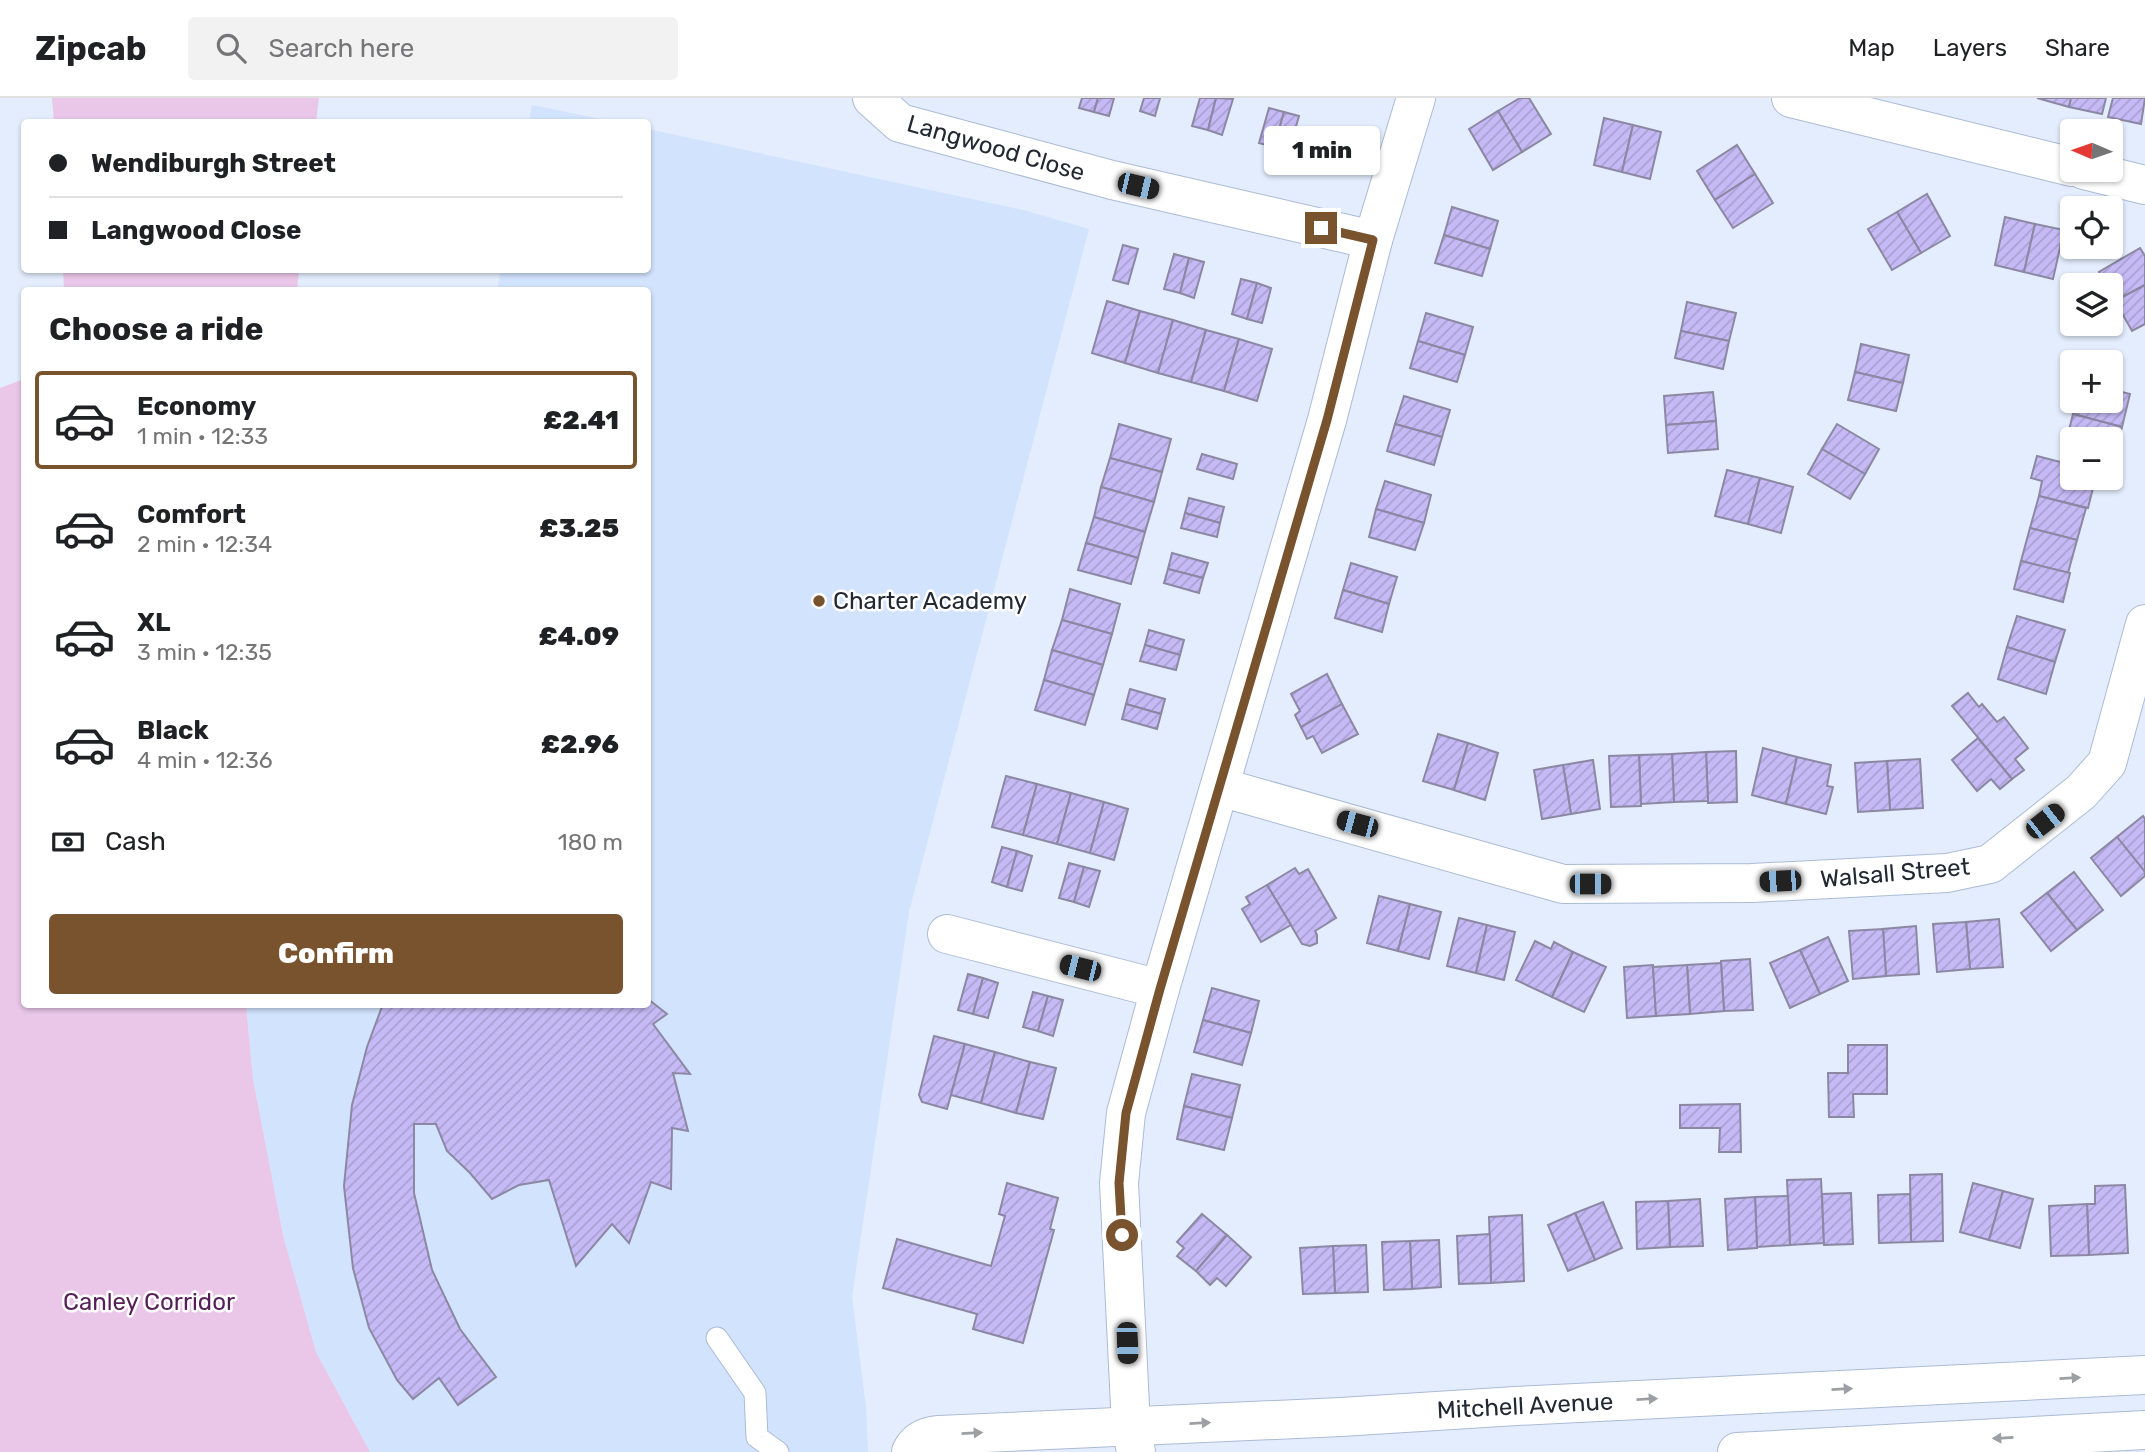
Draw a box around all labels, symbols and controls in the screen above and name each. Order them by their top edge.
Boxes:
search box [188,17,678,80]
text: Zipcab [35,29,146,68]
icon: search [212,29,250,67]
text: Search here [268,33,414,64]
text: Map [1848,34,1895,62]
text: Layers [1933,34,2007,62]
text: Share [2045,34,2110,62]
street label: Langwood Close [904,109,1088,187]
north arrow [2060,119,2123,182]
map controls [2060,119,2123,490]
callout: 1 min [1263,127,1379,176]
text: 1 min [1292,136,1352,164]
text: Wendiburgh Street [91,148,336,179]
car [1116,171,1161,201]
button: locate [2060,196,2123,259]
route end [1305,212,1337,244]
text: Langwood Close [91,215,302,246]
button: layers [2060,273,2123,336]
text: Choose a ride [49,310,263,348]
button: + [2060,350,2123,413]
icon: car [53,389,116,452]
text: Economy [137,391,256,422]
text: £2.41 [543,405,619,436]
text: 1 min · 12:33 [137,422,268,450]
button: − [2060,427,2123,490]
icon: car [53,497,116,560]
text: Comfort [137,499,246,530]
text: £3.25 [539,513,619,544]
text: 2 min · 12:34 [137,530,272,558]
place label: Charter Academy [833,587,1027,615]
marker: Charter Academy [811,593,827,609]
icon: car [53,605,116,668]
text: XL [137,607,170,638]
text: £4.09 [538,621,619,652]
text: 3 min · 12:35 [137,638,272,666]
icon: car [53,713,116,776]
text: Black [137,715,209,746]
text: £2.96 [541,729,619,760]
text: 4 min · 12:36 [137,746,273,774]
car [2022,800,2069,842]
car [1334,808,1381,840]
icon: cash [49,823,87,861]
text: Cash [105,826,166,857]
text: 180 m [558,828,623,856]
street label: Walsall Street [1819,853,1971,893]
car [1759,869,1802,893]
car [1570,874,1612,895]
button: Confirm [49,914,623,994]
car [1058,953,1103,983]
route start [1106,1219,1138,1251]
park label: Canley Corridor [63,1288,235,1316]
car [1116,1322,1139,1364]
one-way arrow [2059,1373,2081,1384]
one-way arrow [1832,1384,1854,1395]
street label: Mitchell Avenue [1436,1387,1614,1425]
one-way arrow [1636,1393,1658,1404]
one-way arrow [1189,1417,1211,1428]
one-way arrow [961,1428,983,1439]
one-way arrow [1992,1432,2014,1443]

